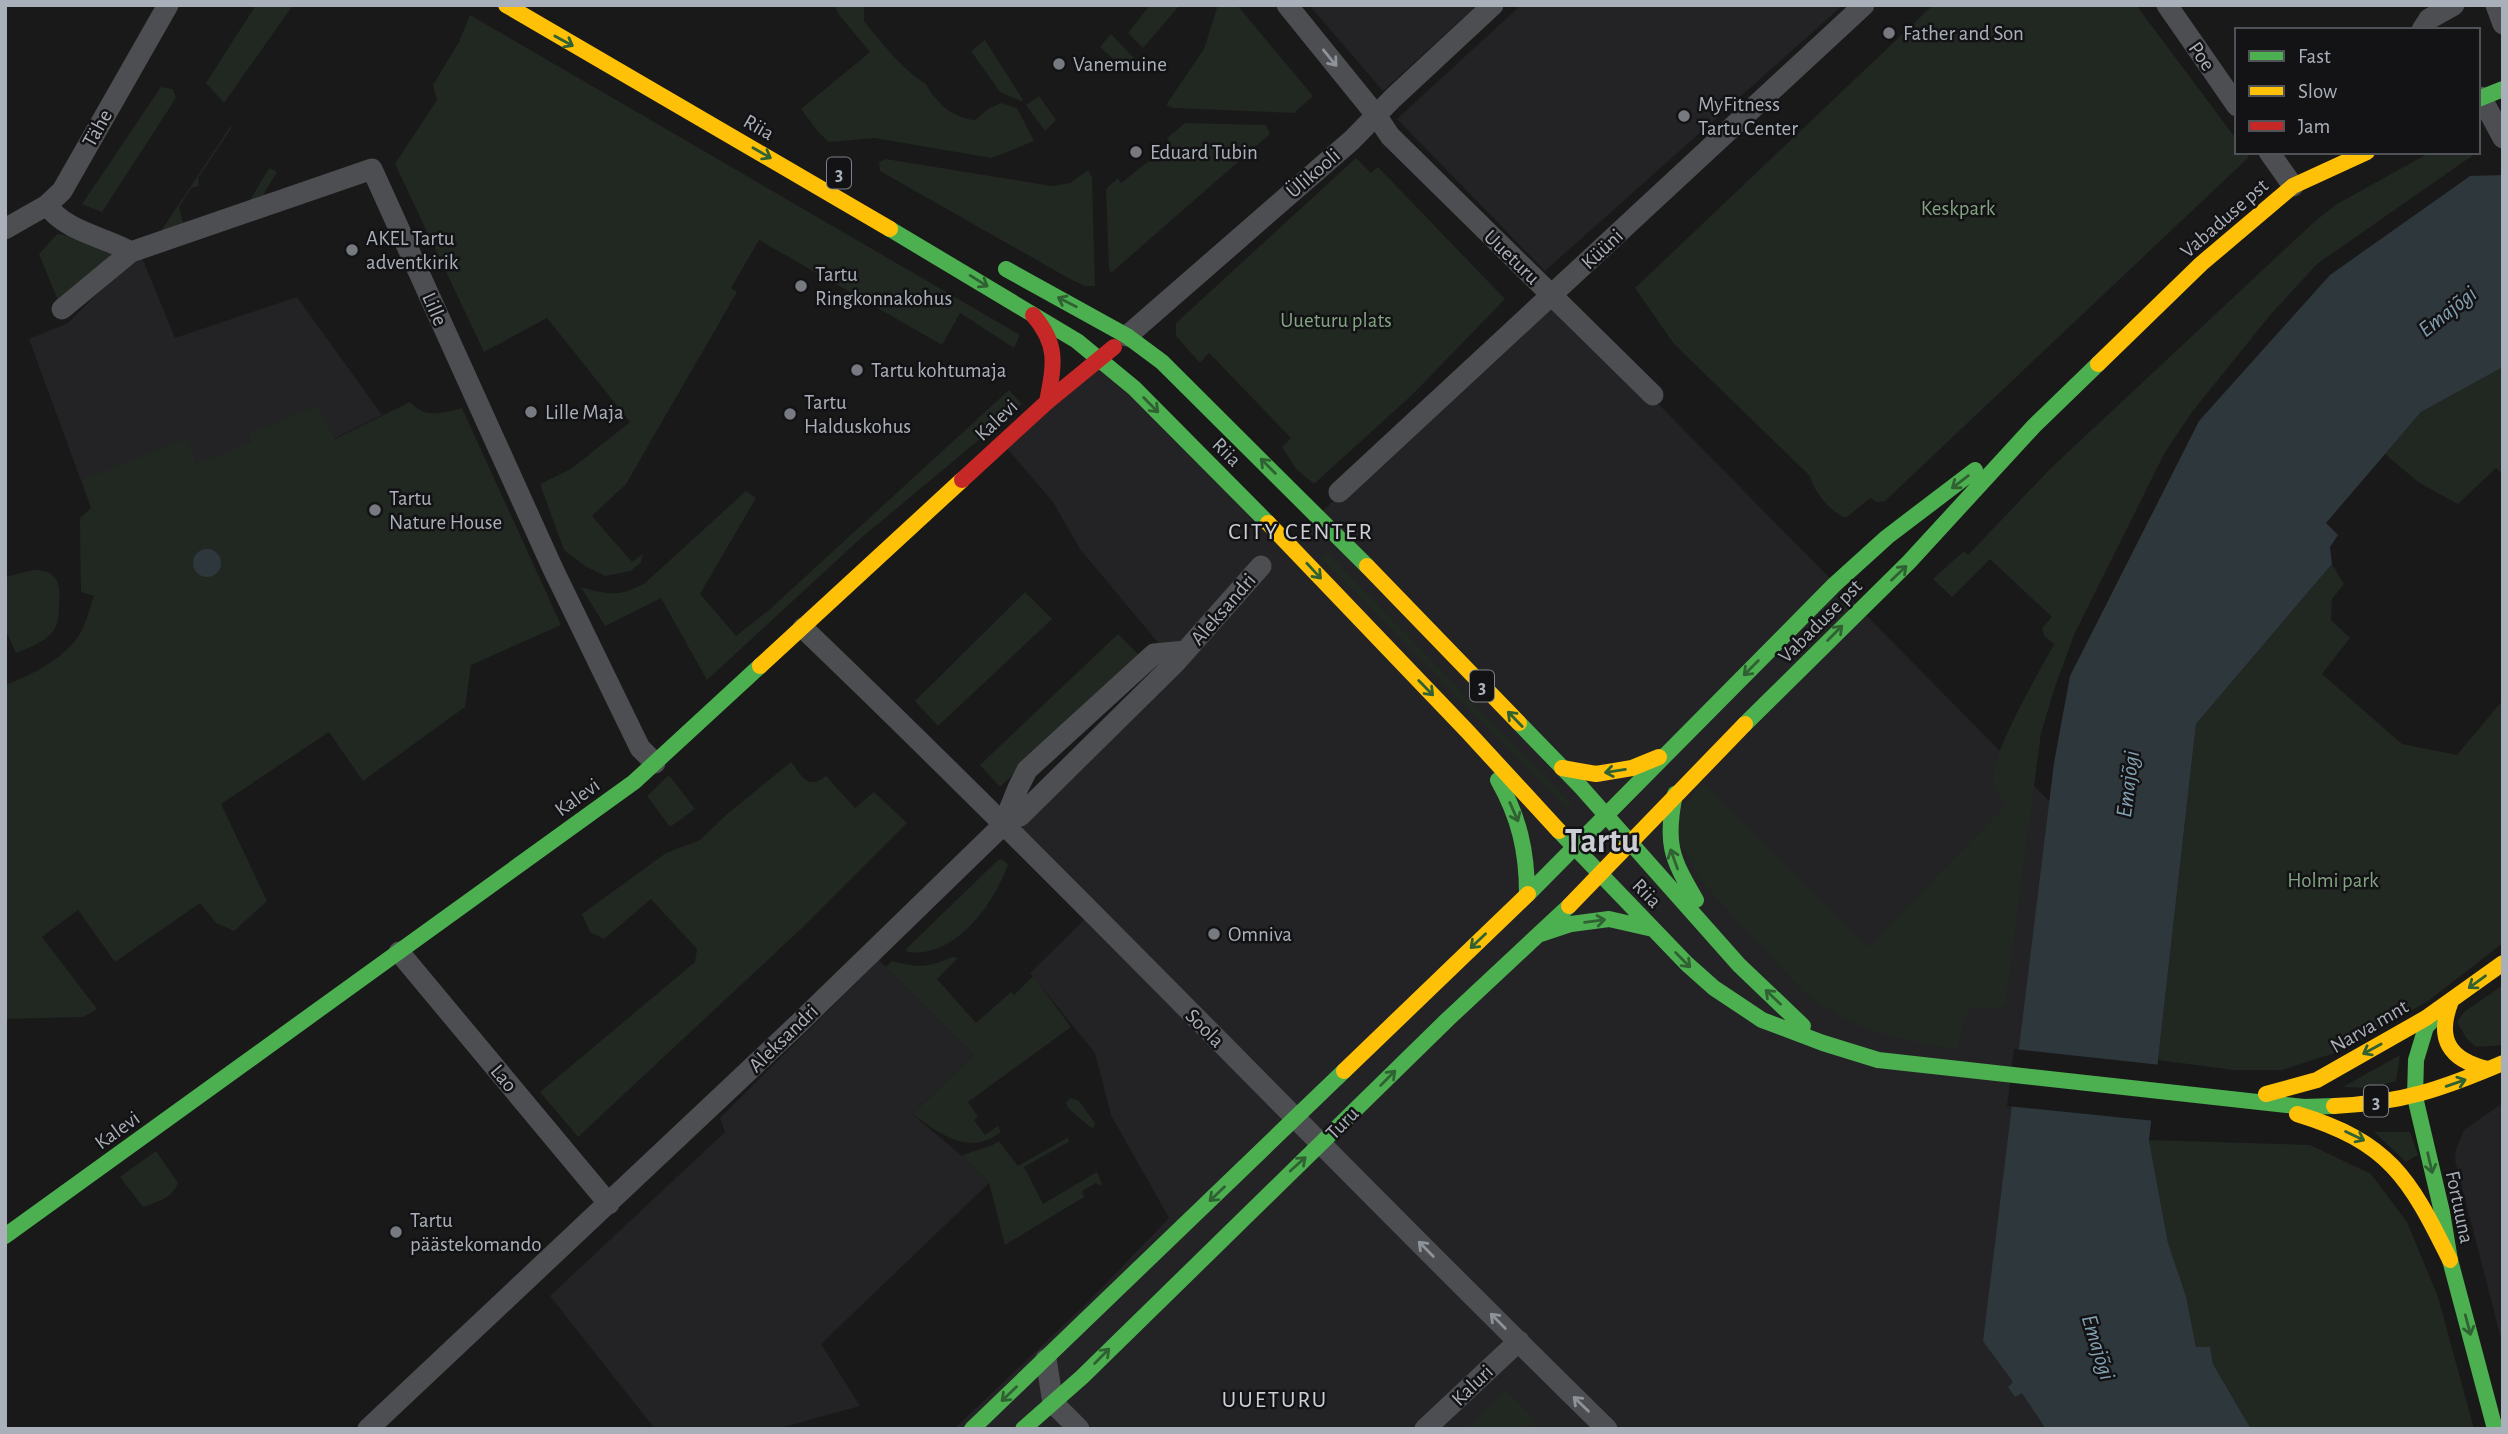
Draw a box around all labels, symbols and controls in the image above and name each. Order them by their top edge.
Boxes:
place label: Father and Son [1903,23,2024,44]
marker: Father and Son [1881,25,1897,41]
legend [2235,28,2480,154]
one-way arrow [553,35,574,48]
street label: Poe [2184,38,2219,75]
text: Fast [2298,46,2331,67]
one-way arrow [1322,49,1338,67]
place label: Vanemuine [1073,54,1167,75]
marker: Vanemuine [1051,56,1067,72]
text: Slow [2298,81,2337,102]
place label: MyFitness Tartu Center [1698,94,1798,139]
street label: Tähe [79,106,116,150]
marker: MyFitness Tartu Center [1676,108,1692,124]
street label: Riia [740,110,778,145]
text: Jam [2298,116,2330,137]
place label: Eduard Tubin [1150,142,1258,163]
marker: Eduard Tubin [1128,144,1144,160]
street label: Ülikooli [1282,144,1344,202]
one-way arrow [751,147,771,161]
road number: 3 [827,158,851,188]
street label: Vabaduse pst [2176,175,2272,262]
park label: Keskpark [1921,198,1996,219]
street label: Küüni [1578,225,1627,274]
street label: Uueturu [1480,226,1544,289]
place label: AKEL Tartu adventkirik [366,228,459,273]
marker: AKEL Tartu adventkirik [344,242,360,258]
place label: Tartu Ringkonnakohus [815,264,952,309]
one-way arrow [969,274,988,289]
marker: Tartu Ringkonnakohus [793,278,809,294]
water label: Emajõgi [2414,283,2481,342]
street label: Lille [418,289,451,329]
one-way arrow [1057,295,1078,309]
park label: Uueturu plats [1280,310,1392,331]
place label: Tartu kohtumaja [871,360,1007,381]
marker: Tartu kohtumaja [849,362,865,378]
place label: Tartu Halduskohus [804,392,911,437]
street label: Kalevi [971,396,1022,445]
one-way arrow [1143,397,1160,414]
place label: Lille Maja [545,402,624,423]
marker: Lille Maja [523,404,539,420]
marker: Tartu Halduskohus [782,406,798,422]
street label: Riia [1208,434,1245,471]
one-way arrow [1259,457,1276,474]
one-way arrow [1951,474,1970,489]
place label: Tartu Nature House [389,488,502,533]
marker: Tartu Nature House [367,502,383,518]
district label: CITY CENTER [1228,520,1374,544]
one-way arrow [1306,562,1323,579]
one-way arrow [1890,564,1907,581]
street label: Aleksandri [1187,569,1260,649]
street label: Vabaduse pst [1775,575,1866,667]
one-way arrow [1827,625,1844,642]
one-way arrow [1743,660,1760,677]
road number: 3 [1470,670,1494,702]
one-way arrow [1417,679,1434,696]
one-way arrow [1506,711,1523,728]
water label: Emajõgi [2113,750,2144,819]
one-way arrow [1604,765,1627,778]
street label: Kalevi [551,774,604,821]
one-way arrow [1508,801,1521,822]
district label: Tartu [1565,824,1639,859]
one-way arrow [1666,849,1679,871]
park label: Holmi park [2287,870,2379,891]
street label: Riia [1628,875,1665,912]
one-way arrow [1583,914,1606,927]
place label: Omniva [1228,924,1292,945]
marker: Omniva [1206,926,1222,942]
one-way arrow [1470,933,1487,950]
one-way arrow [1674,951,1691,968]
one-way arrow [2468,975,2487,989]
one-way arrow [1765,989,1782,1006]
street label: Narva mnt [2327,996,2412,1057]
street label: Aleksandri [745,1000,822,1076]
street label: Soola [1181,1005,1228,1052]
one-way arrow [2362,1043,2383,1056]
street label: Lao [486,1061,521,1096]
one-way arrow [1379,1069,1396,1086]
one-way arrow [2444,1076,2466,1088]
road number: 3 [2364,1086,2388,1116]
street label: Turu [1322,1103,1363,1144]
street label: Kalevi [91,1107,144,1154]
one-way arrow [2344,1130,2365,1143]
one-way arrow [2424,1151,2437,1174]
one-way arrow [1289,1156,1306,1173]
street label: Fortuuna [2442,1169,2478,1246]
one-way arrow [1208,1185,1225,1202]
place label: Tartu päästekomando [410,1210,542,1255]
marker: Tartu päästekomando [388,1224,404,1240]
one-way arrow [1418,1240,1435,1257]
one-way arrow [1490,1312,1507,1329]
water label: Emajõgi [2077,1312,2118,1383]
one-way arrow [2462,1313,2475,1336]
one-way arrow [1094,1348,1111,1365]
street label: Kaluri [1448,1361,1497,1410]
one-way arrow [1001,1385,1018,1402]
district label: UUETURU [1222,1389,1328,1412]
one-way arrow [1573,1396,1590,1413]

